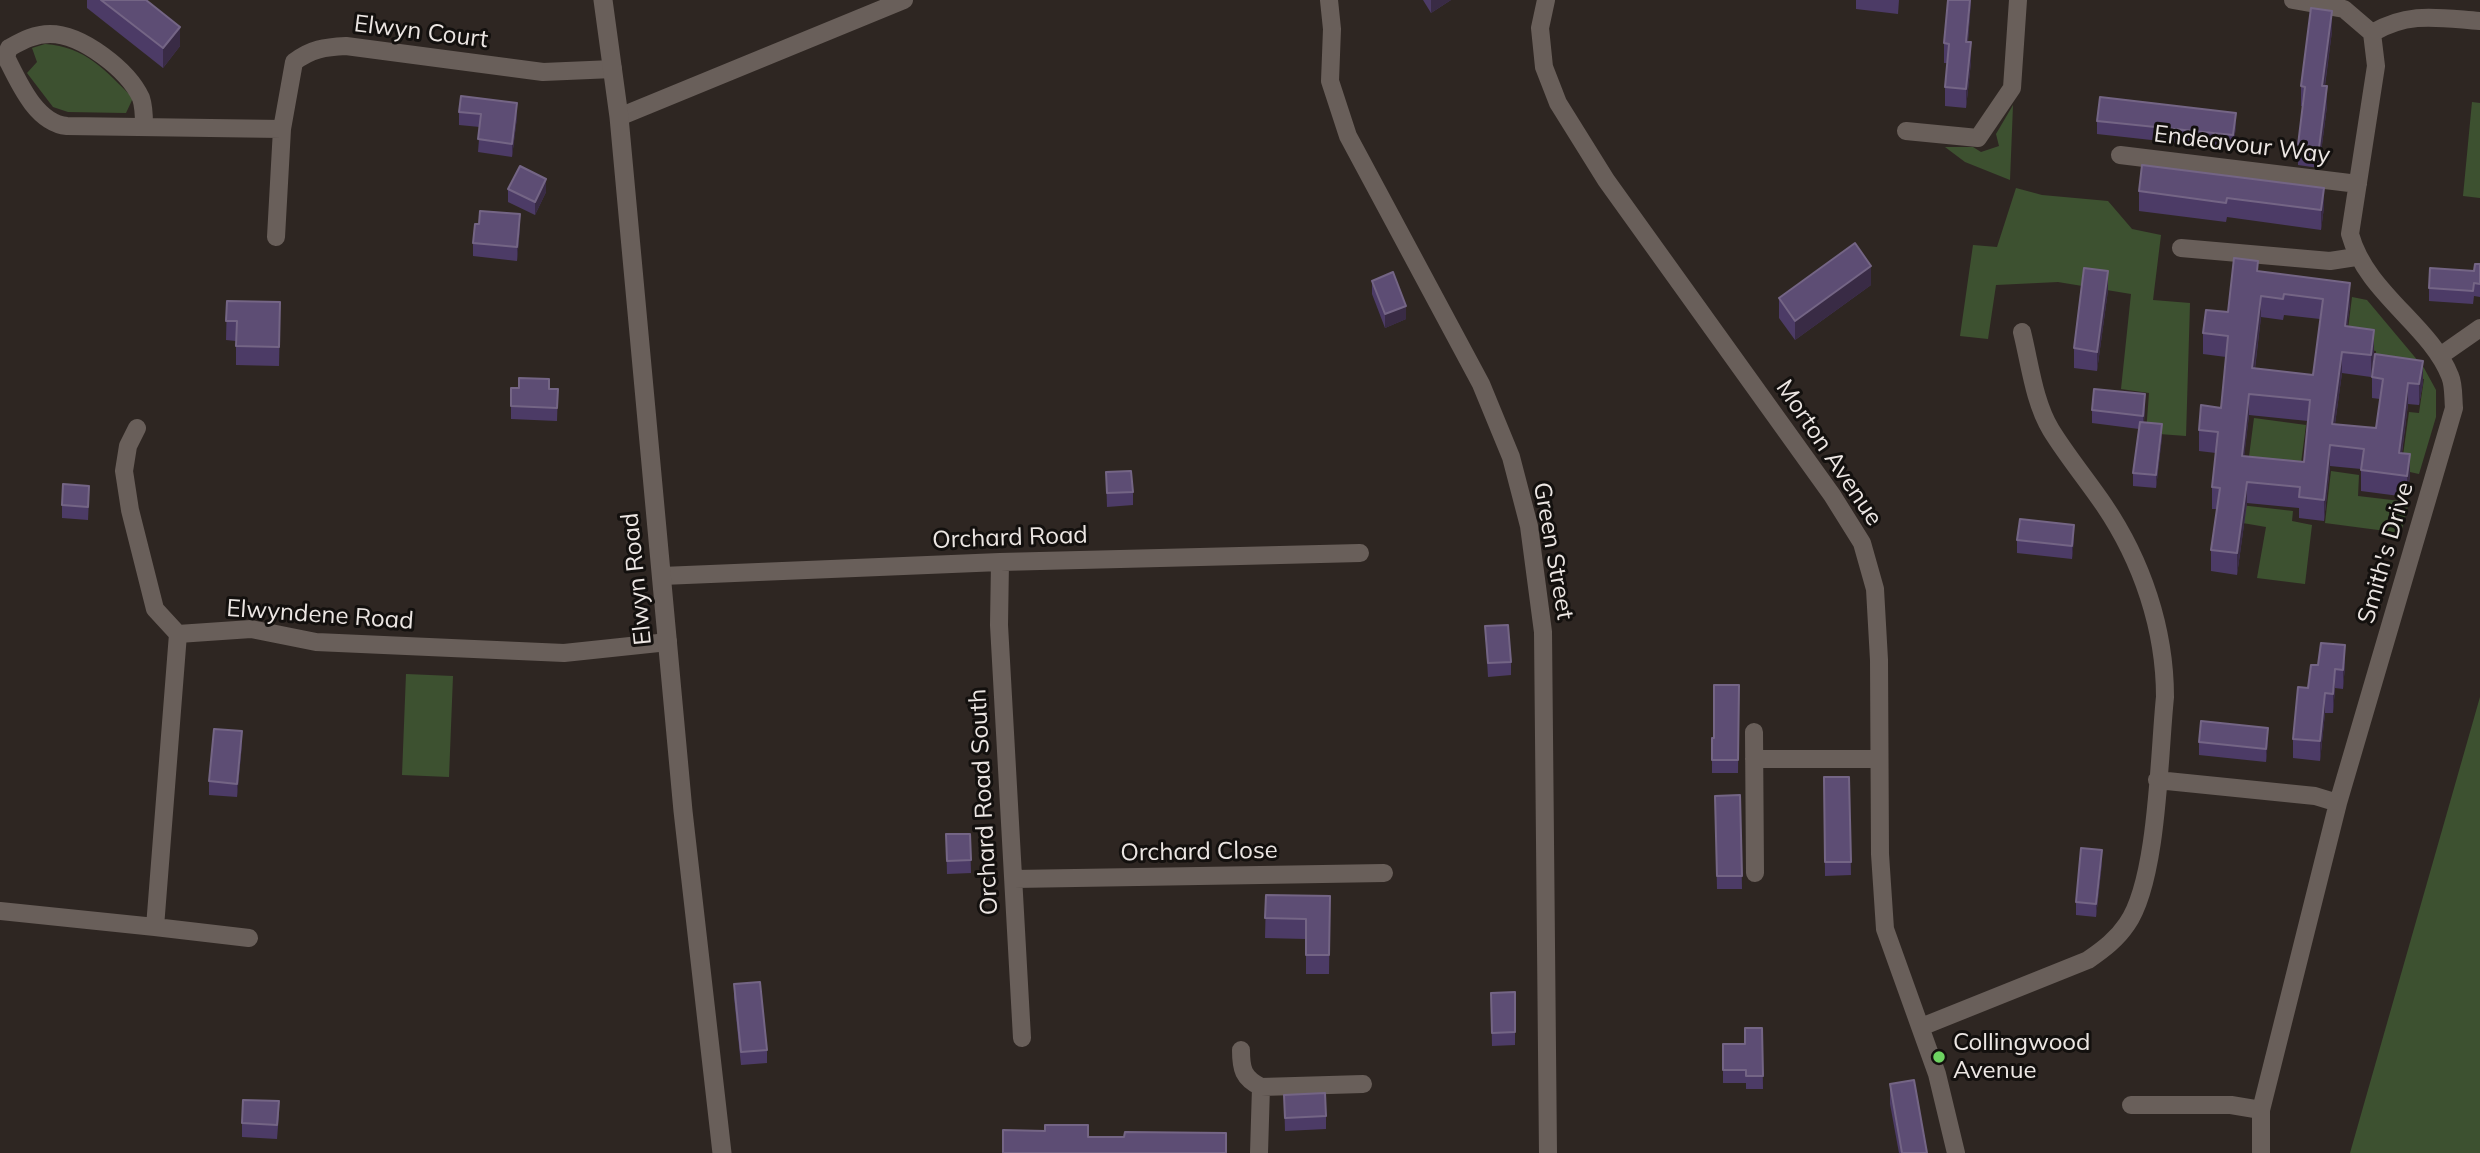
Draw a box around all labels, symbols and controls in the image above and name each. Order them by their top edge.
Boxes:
street label: Elwyn Court [352,9,490,55]
street label: Endeavour Way [2152,120,2332,170]
street label: Morton Avenue [1770,375,1888,531]
street label: Smith's Drive [2352,479,2420,627]
street label: Green Street [1527,480,1579,622]
street label: Elwyn Road [616,511,658,647]
street label: Orchard Road [932,521,1088,555]
street label: Elwyndene Road [225,594,415,636]
street label: Orchard Road South [964,688,1004,916]
street label: Orchard Close [1120,836,1278,868]
place label: Collingwood Avenue [1953,1029,2090,1085]
marker: Collingwood Avenue [1931,1049,1947,1065]

